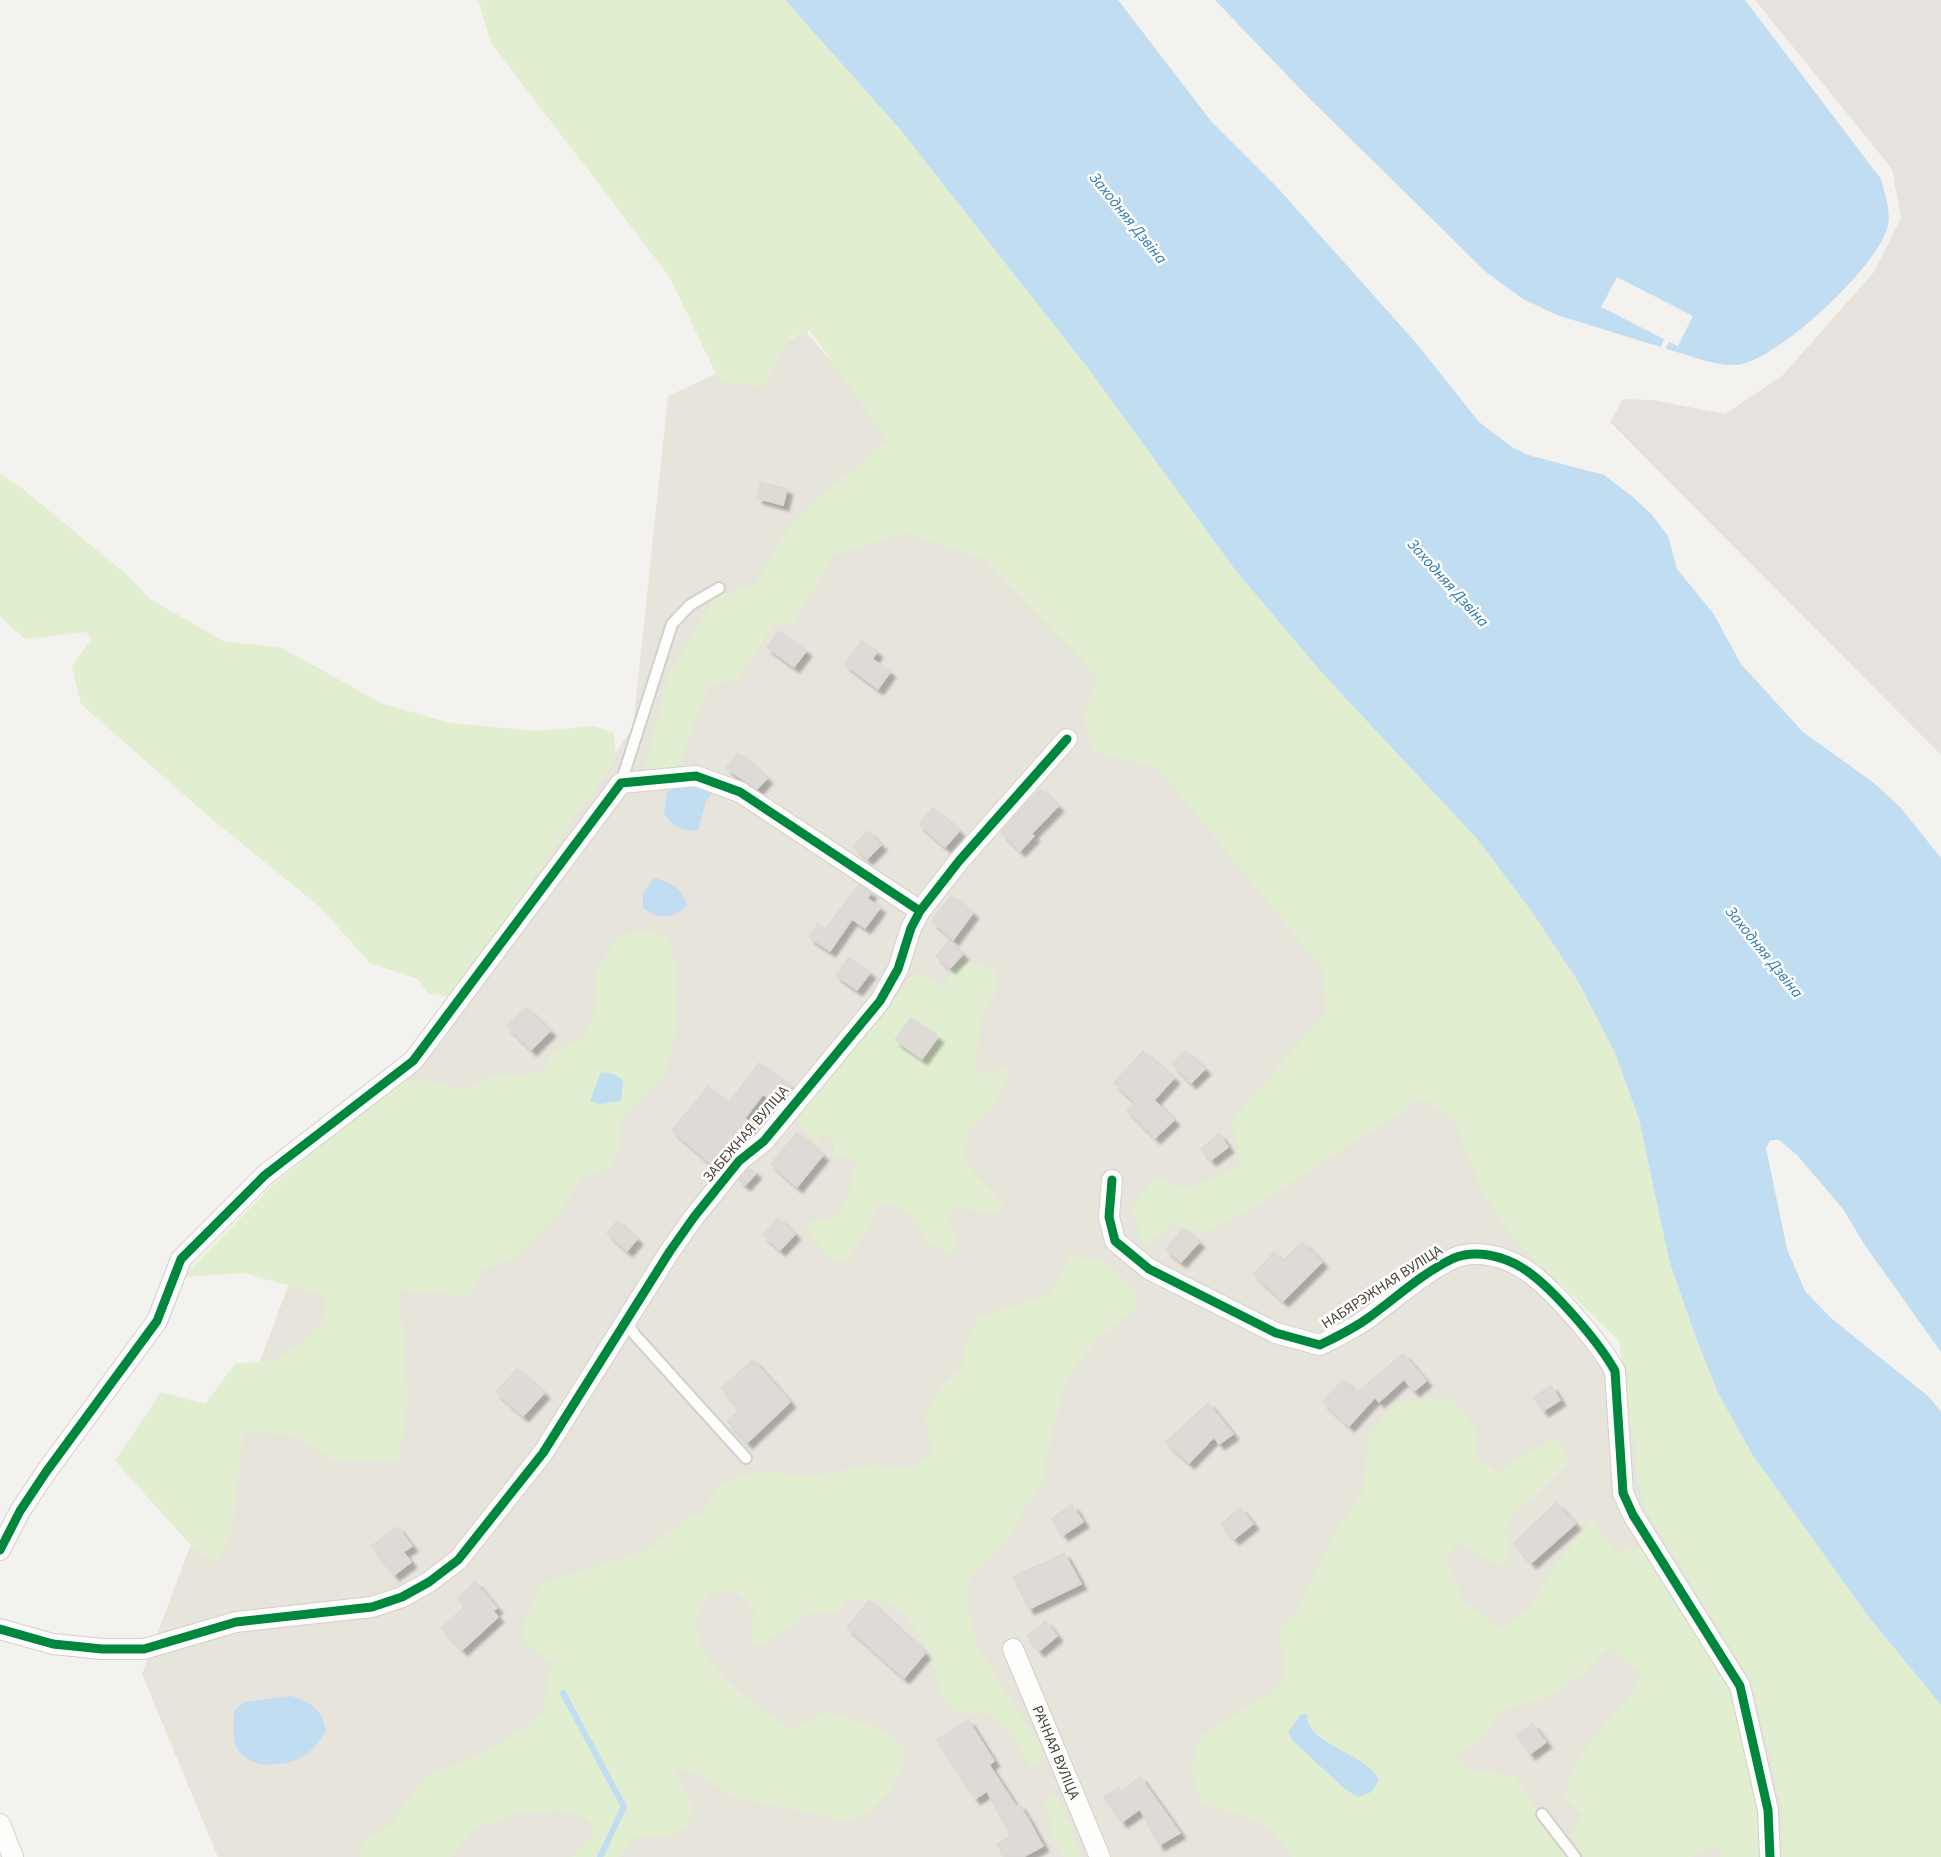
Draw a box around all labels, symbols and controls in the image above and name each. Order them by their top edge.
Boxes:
water label: Заходняя Дзвіна [1084,167,1172,269]
water label: Заходняя Дзвіна [1402,534,1494,633]
water label: Заходняя Дзвіна [1720,901,1808,1003]
street label: ЗАБЕЖНАЯ ВУЛІЦА [698,1080,794,1187]
street label: НАБЯРЭЖНАЯ ВУЛІЦА [1317,1240,1447,1334]
street label: РАЧНАЯ ВУЛІЦА [1027,1702,1086,1803]

